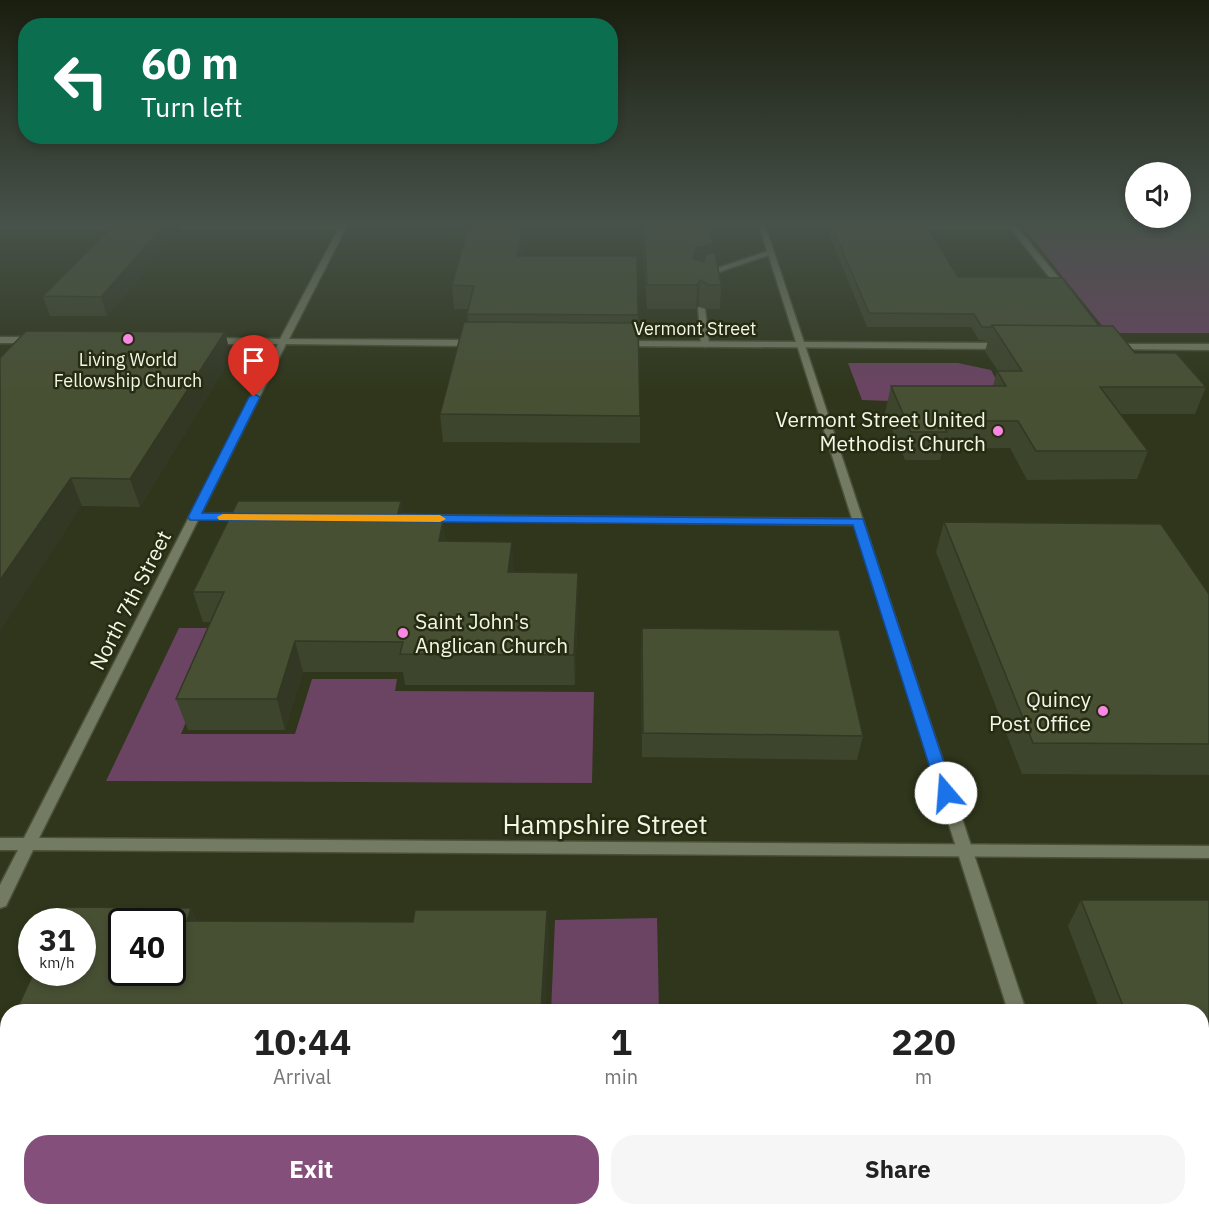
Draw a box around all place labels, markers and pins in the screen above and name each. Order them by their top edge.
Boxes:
marker: Living World Fellowship Church [121,332,135,346]
pin [228,335,279,397]
place label: Living World Fellowship Church [54,348,202,392]
place label: Vermont Street United Methodist Church [775,405,986,457]
marker: Vermont Street United Methodist Church [991,424,1005,438]
place label: Saint John's Anglican Church [415,607,568,659]
marker: Saint John's Anglican Church [396,626,410,640]
place label: Quincy Post Office [989,685,1092,737]
marker: Quincy Post Office [1096,704,1110,718]

